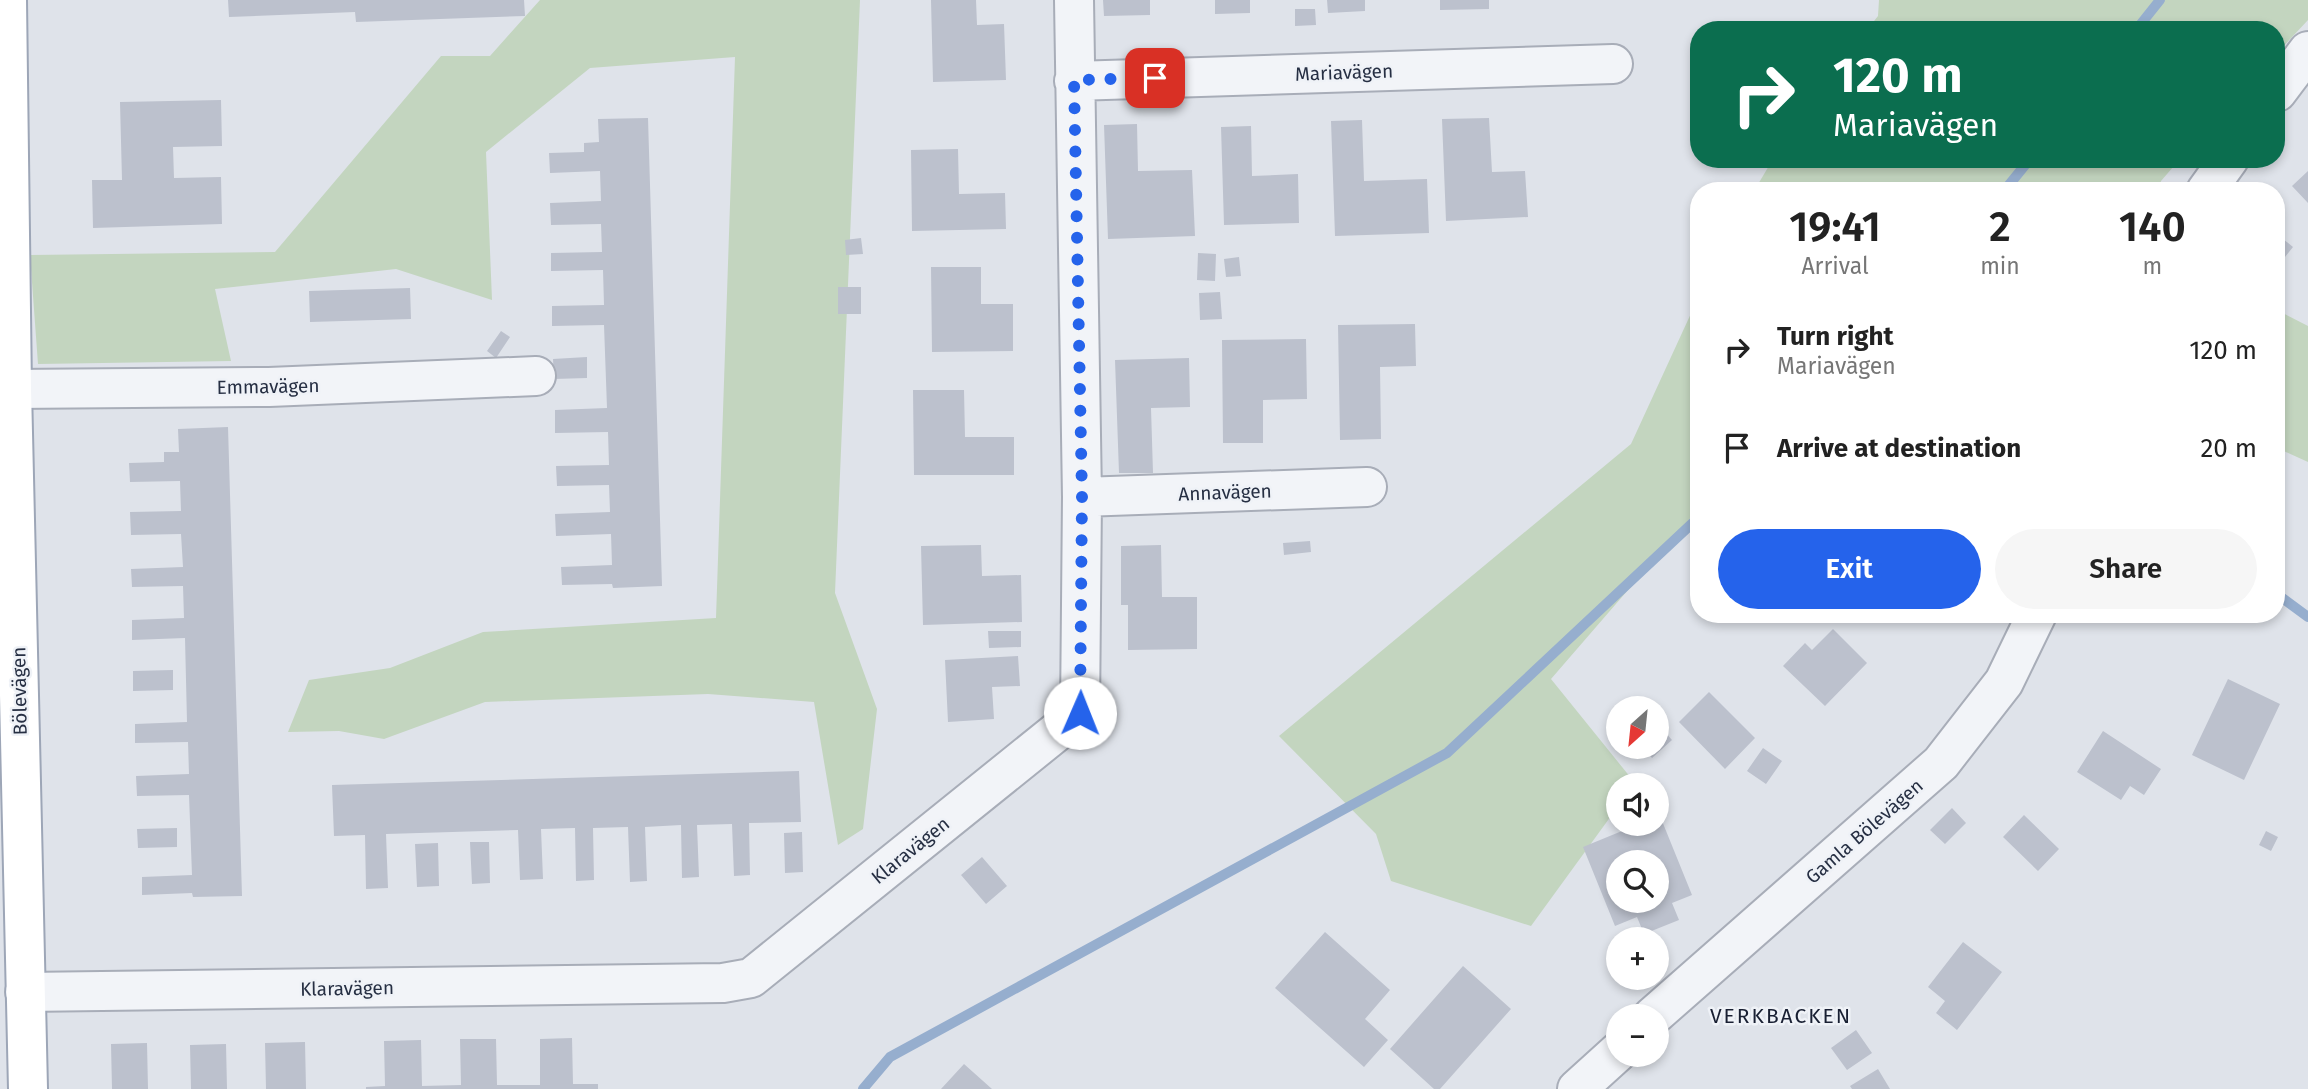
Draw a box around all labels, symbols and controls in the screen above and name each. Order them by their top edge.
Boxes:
text: 120 m [1833,46,1963,105]
pin [1125,48,1185,108]
icon: right [1718,49,1809,140]
icon: arrive [1136,59,1174,97]
street label: Mariavägen [1295,59,1393,86]
text: Mariavägen [1833,106,1998,144]
text: 19:41 [1789,202,1881,252]
text: 2 [1989,202,2011,252]
text: 140 [2119,202,2186,252]
text: Arrival [1801,252,1869,280]
text: min [1980,252,2020,280]
text: m [2143,252,2162,280]
text: Turn right [1777,321,1894,352]
icon: right [1718,331,1756,369]
text: 120 m [2189,335,2257,366]
text: Mariavägen [1777,352,1896,380]
street label: Emmavägen [216,374,320,399]
icon: arrive [1718,429,1756,467]
text: Arrive at destination [1777,433,2021,464]
text: 20 m [2200,433,2257,464]
street label: Annavägen [1178,479,1272,506]
button: Exit [1718,529,1981,609]
button: Share [1995,529,2257,609]
street label: Bölevägen [7,646,32,736]
position arrow [1043,676,1117,750]
north arrow [1606,696,1670,760]
map controls [1606,696,1669,1067]
button: sound [1606,773,1669,836]
street label: Gamla Bölevägen [1801,774,1928,889]
street label: Klaravägen [867,812,954,889]
button: search [1606,850,1669,913]
button: + [1606,927,1669,990]
street label: Klaravägen [300,976,394,1001]
district label: VERKBACKEN [1710,1003,1852,1029]
button: − [1606,1004,1669,1067]

